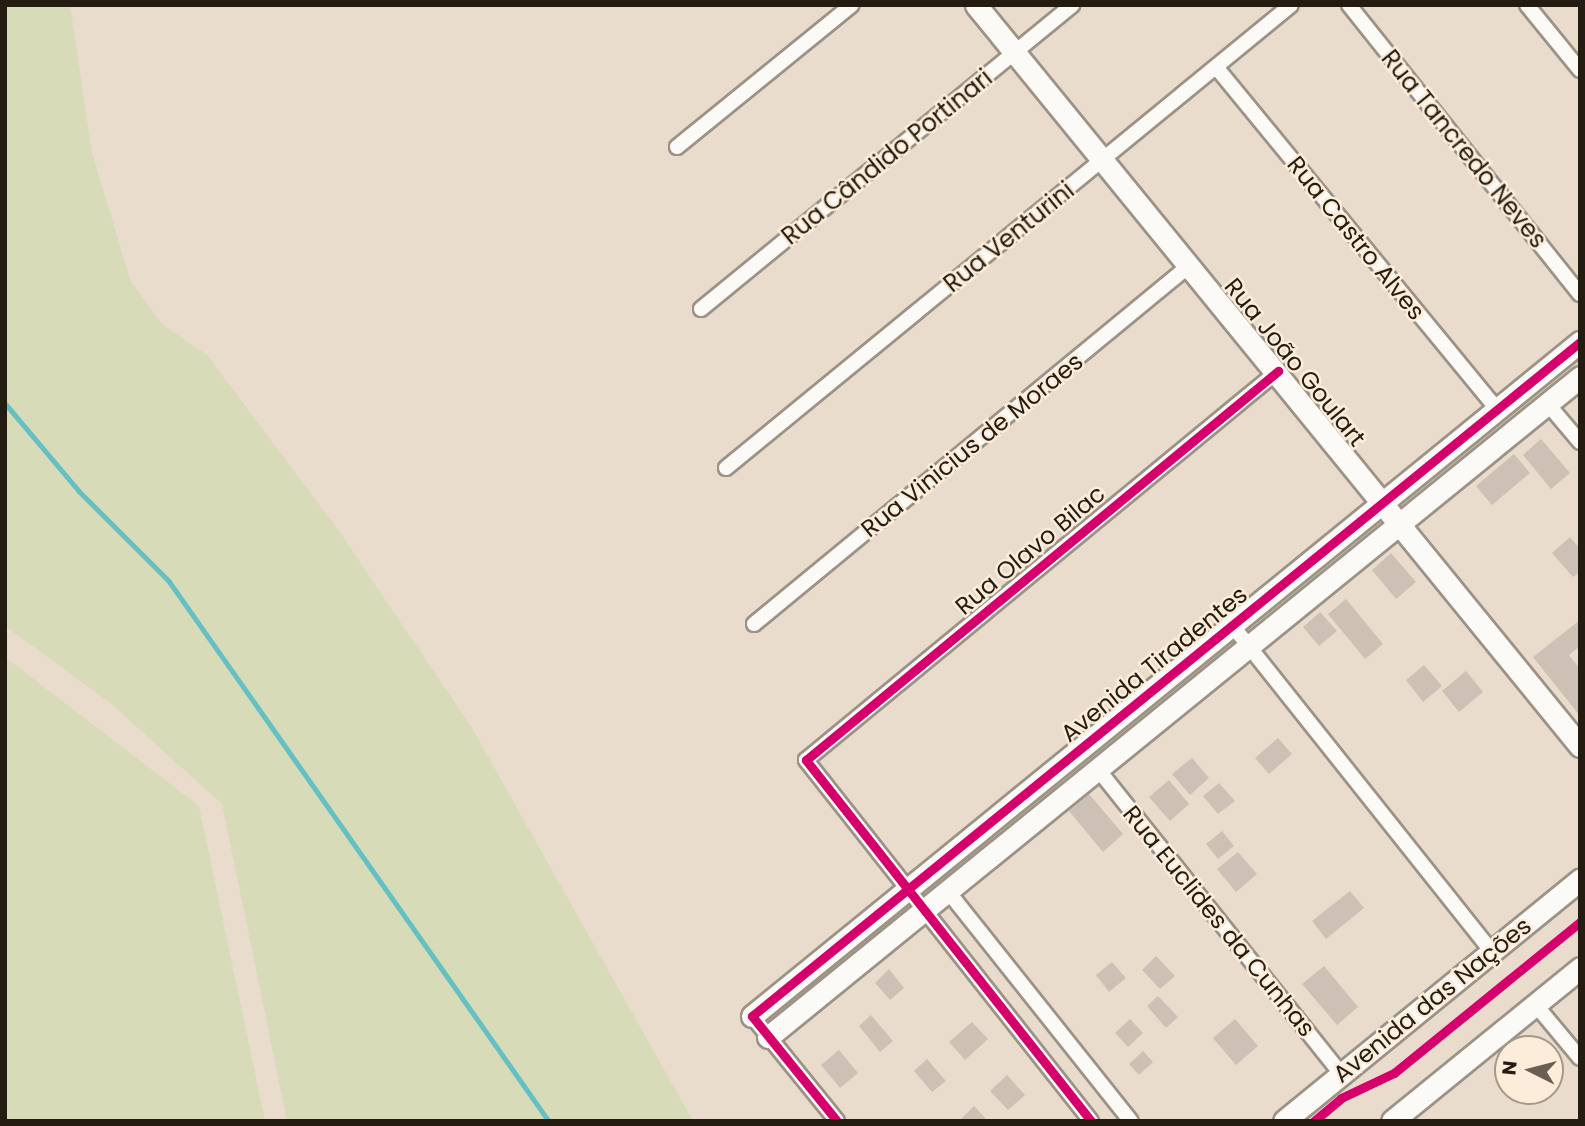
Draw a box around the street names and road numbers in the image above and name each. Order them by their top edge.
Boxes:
street label: Rua Tancredo Neves [1375,44,1553,254]
street label: Rua Cândido Portinari [776,63,998,251]
street label: Rua Castro Alves [1281,150,1431,326]
street label: Rua Venturini [938,176,1080,298]
street label: Rua João Goulart [1218,272,1372,452]
street label: Rua Vinicius de Moraes [855,347,1089,543]
street label: Rua Olavo Bilac [949,479,1111,621]
street label: Avenida Tiradentes [1055,580,1253,748]
street label: Rua Euclides da Cunhas [1117,800,1321,1042]
street label: Avenida das Nações [1327,911,1537,1089]

